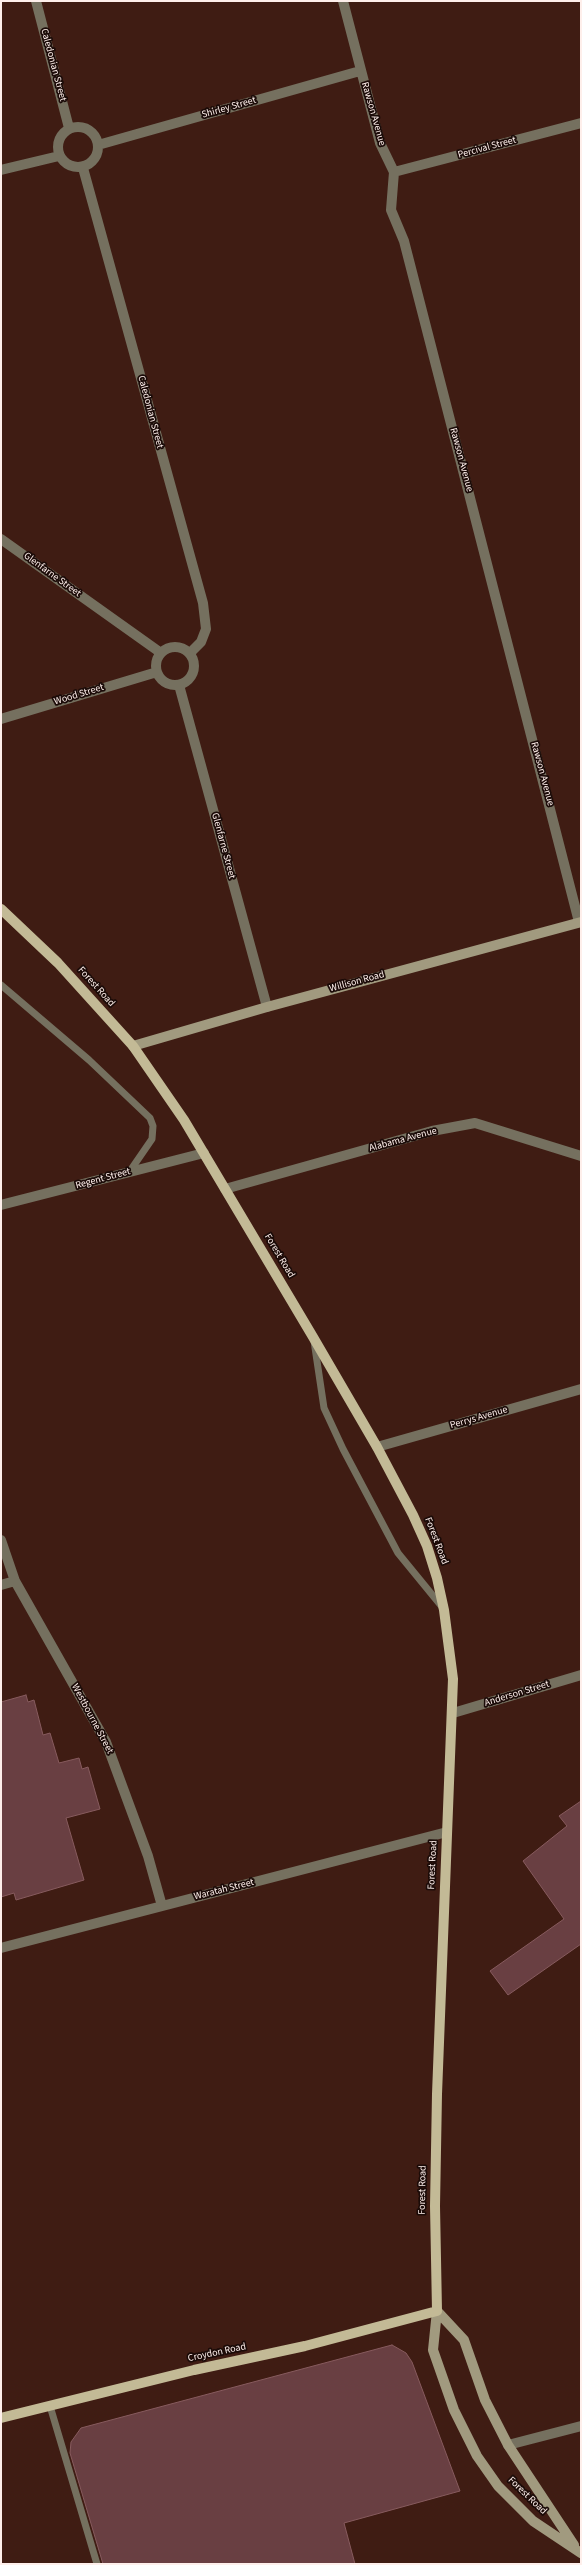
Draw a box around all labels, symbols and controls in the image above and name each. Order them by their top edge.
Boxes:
street label: Caledonian Street [38,27,68,103]
street label: Rawson Avenue [358,81,388,147]
street label: Shirley Street [200,95,258,121]
street label: Percival Street [457,134,517,162]
street label: Caledonian Street [135,374,165,450]
street label: Rawson Avenue [447,427,475,493]
street label: Glenfarne Street [21,550,83,600]
street label: Wood Street [53,682,105,708]
street label: Rawson Avenue [528,741,556,807]
street label: Glenfarne Street [208,812,238,880]
street label: Forest Road [75,965,117,1009]
street label: Willison Road [328,969,386,995]
street label: Alabama Avenue [368,1125,438,1155]
street label: Regent Street [74,1166,132,1192]
street label: Forest Road [261,1232,297,1280]
street label: Perrys Avenue [449,1404,509,1432]
street label: Forest Road [422,1516,450,1566]
street label: Anderson Street [483,1678,551,1710]
street label: Westbourne Street [69,1682,115,1756]
street label: Forest Road [426,1840,440,1890]
street label: Waratah Street [193,1877,255,1903]
street label: Forest Road [417,2165,429,2215]
street label: Croydon Road [187,2341,247,2365]
street label: Forest Road [505,2475,549,2517]

